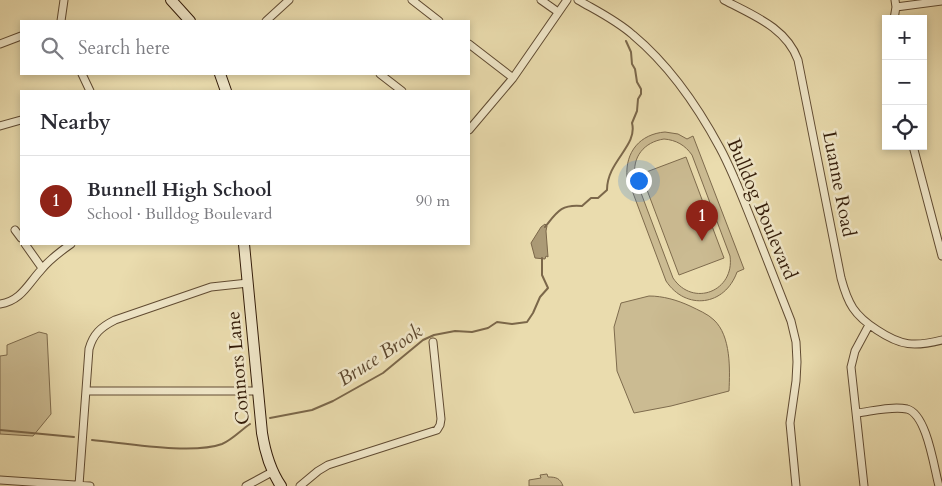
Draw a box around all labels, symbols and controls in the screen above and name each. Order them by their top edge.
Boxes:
map controls [882,15,927,150]
button: + [882,15,927,60]
search box [20,20,470,75]
icon: search [38,34,66,62]
text: Search here [78,35,170,61]
button: − [882,60,927,105]
button: locate [882,105,927,150]
text: Nearby [40,108,111,137]
street label: Luanne Road [816,129,862,239]
street label: Bulldog Boulevard [721,134,803,284]
your location [626,168,652,194]
text: Bunnell High School [87,177,272,203]
text: 1 [52,190,60,212]
text: 90 m [416,190,450,212]
pin: 1 [686,200,718,241]
text: School · Bulldog Boulevard [87,203,272,225]
street label: Connors Lane [220,310,256,426]
water label: Bruce Brook [332,318,428,392]

